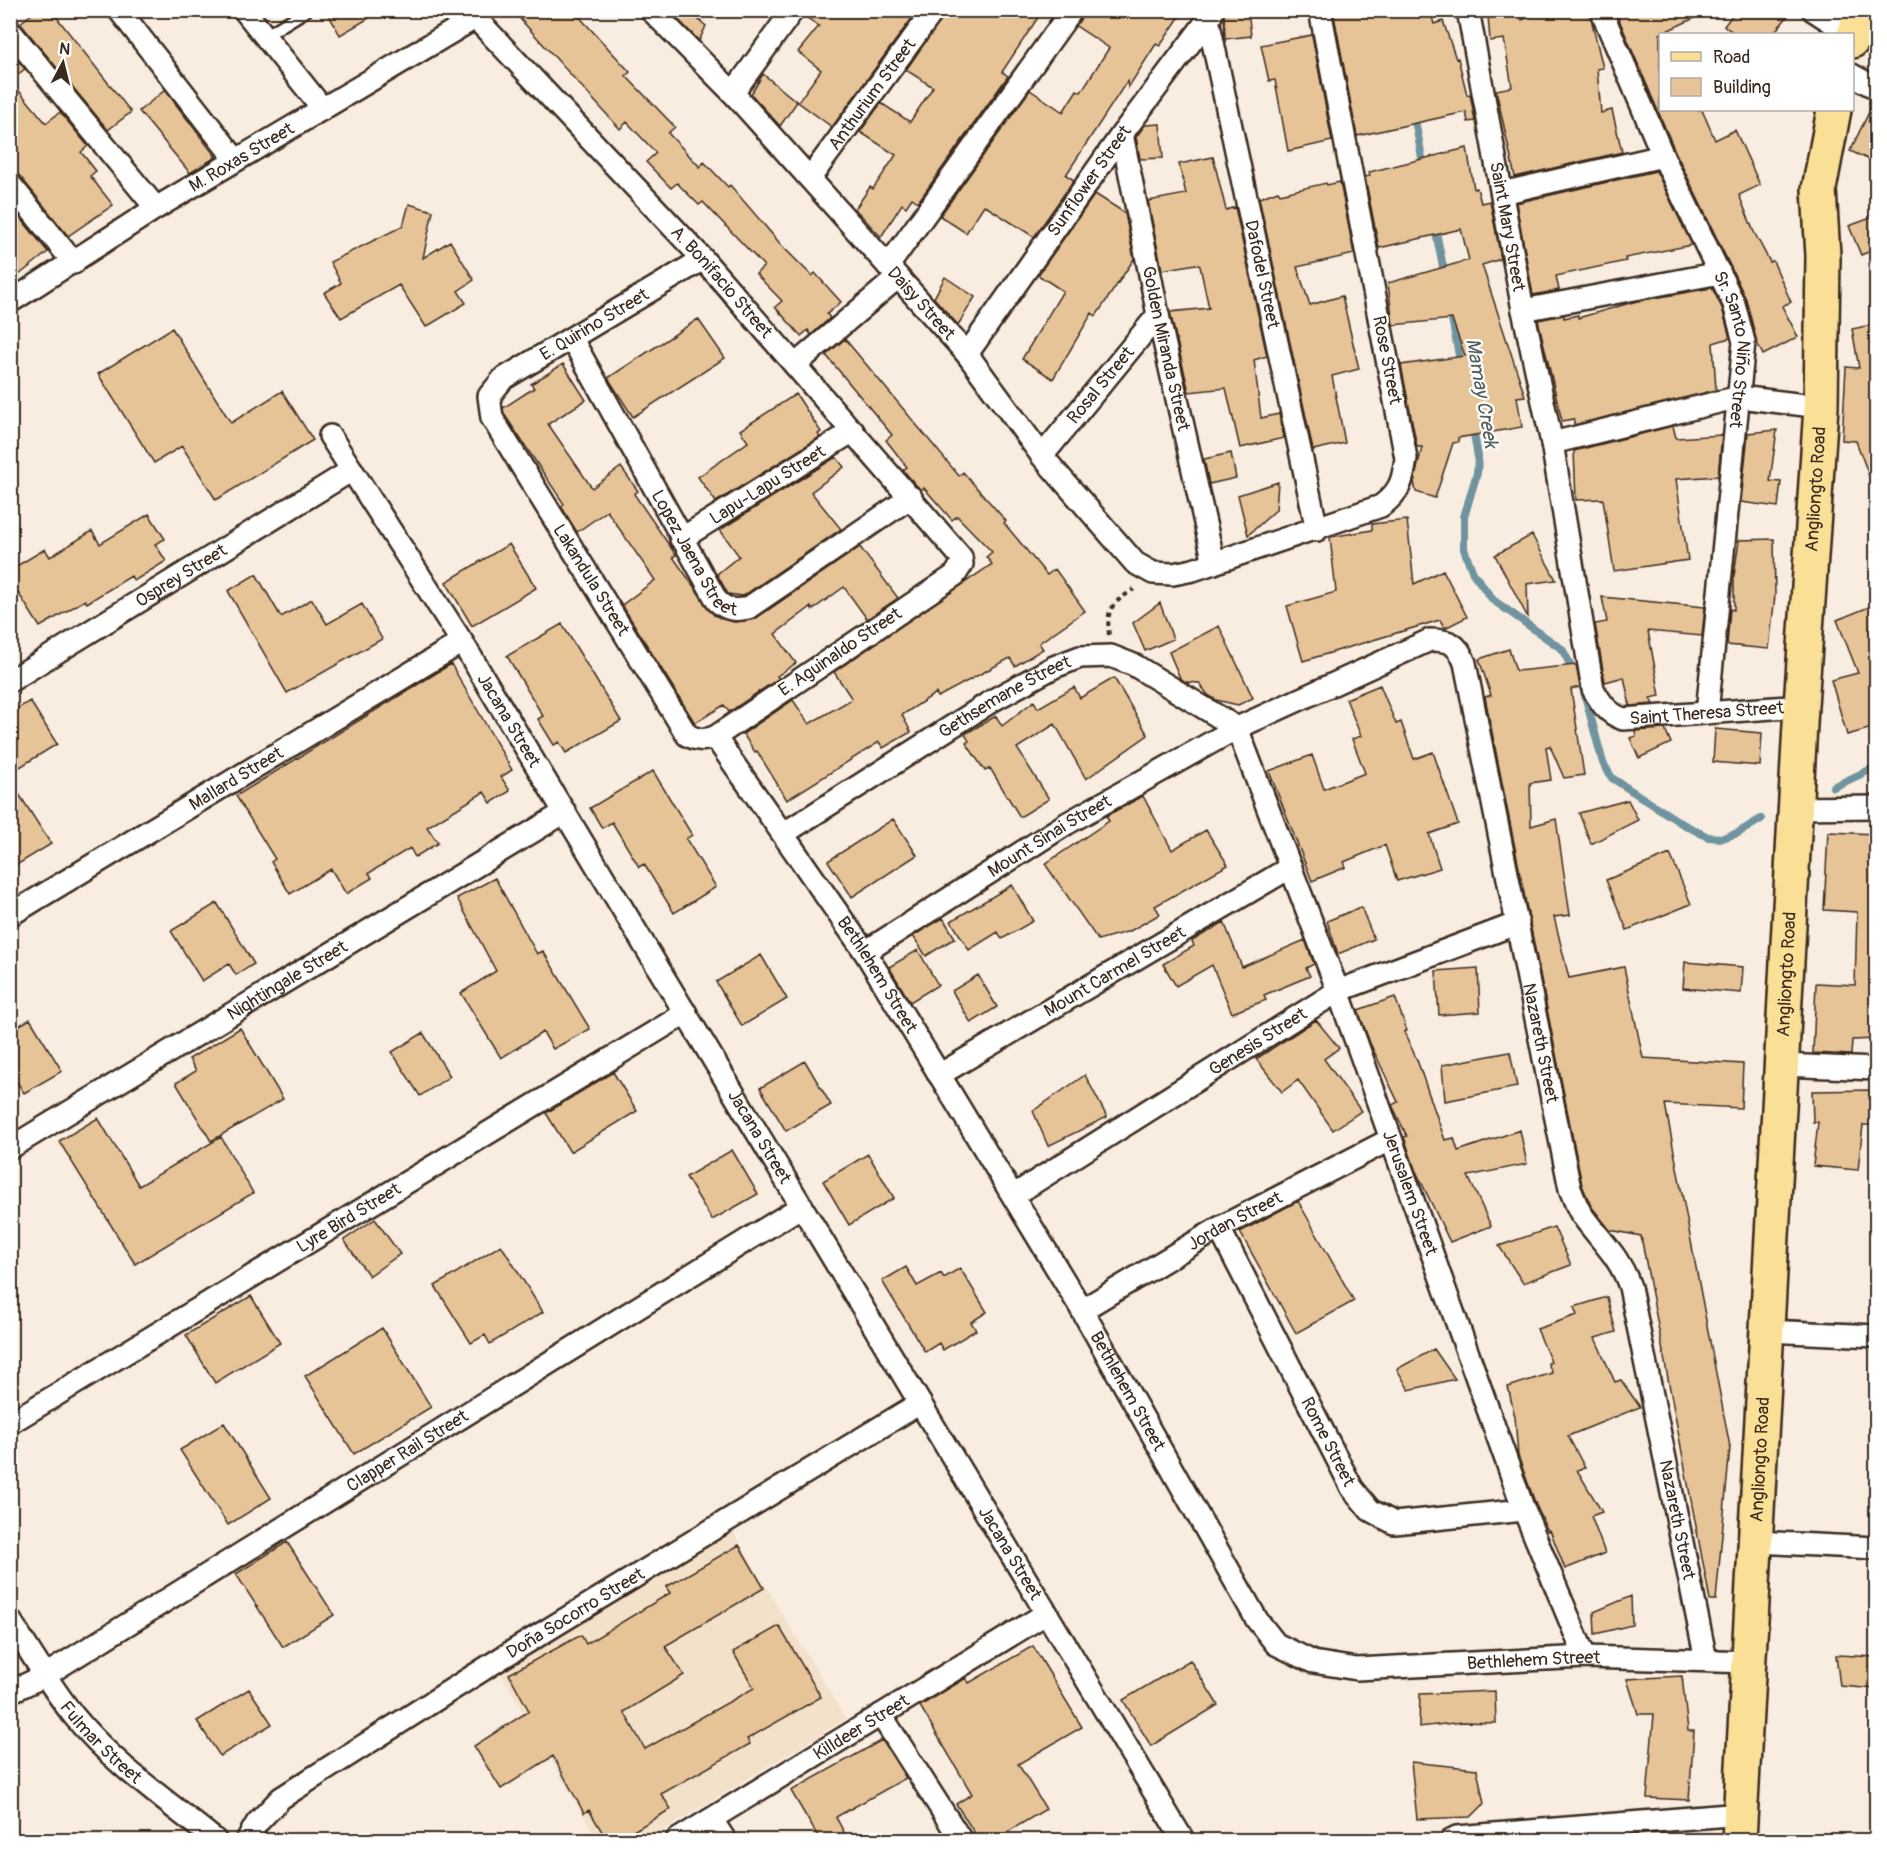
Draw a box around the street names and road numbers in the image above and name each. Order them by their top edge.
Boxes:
street label: Anthurium Street [823,33,921,155]
street label: M. Roxas Street [185,117,299,197]
street label: Sunflower Street [1042,120,1137,241]
street label: Saint Mary Street [1485,160,1531,294]
street label: Dafodel Street [1240,218,1285,331]
street label: A. Bonifacio Street [666,221,778,343]
street label: Daisy Street [882,262,961,345]
street label: Golden Miranda Street [1137,264,1195,434]
street label: Sr. Santo Niño Street [1708,267,1756,430]
street label: E. Quirino Street [536,282,653,366]
street label: Rose Street [1367,314,1407,407]
street label: Rosal Street [1062,341,1140,428]
street label: Angliongto Road [1800,426,1831,553]
street label: Lapu-Lapu Street [705,439,830,530]
street label: Lopez Jaena Street [646,486,739,621]
street label: Lakandula Street [548,520,635,641]
street label: Osprey Street [131,538,232,612]
street label: E. Aguinaldo Street [774,602,907,702]
street label: Gethsemane Street [934,650,1075,744]
street label: Jacana Street [472,669,546,772]
street label: Saint Theresa Street [1629,696,1785,730]
street label: Mallard Street [185,741,288,816]
street label: Mount Sinai Street [983,789,1116,882]
street label: Angliongto Road [1771,911,1801,1038]
street label: Bethlehem Street [832,912,923,1038]
street label: Mount Carmel Street [1040,920,1190,1022]
street label: Nightingale Street [223,935,352,1026]
street label: Nazareth Street [1518,981,1564,1106]
street label: Genesis Street [1204,1002,1312,1081]
street label: Jacana Street [723,1086,797,1188]
street label: Jerusalem Street [1377,1127,1443,1259]
street label: Lyre Bird Street [292,1177,406,1258]
street label: Jordan Street [1183,1186,1287,1256]
street label: Bethlehem Street [1085,1327,1171,1456]
street label: Rome Street [1296,1393,1361,1491]
street label: Angliongto Road [1745,1396,1775,1523]
street label: Clapper Rail Street [342,1404,473,1497]
street label: Nazareth Street [1654,1458,1701,1582]
street label: Jacana Street [973,1502,1048,1605]
street label: Doña Socorro Street [502,1562,649,1664]
street label: Bethlehem Street [1466,1645,1602,1675]
street label: Killdeer Street [809,1688,914,1765]
street label: Fulmar Street [55,1696,147,1789]

